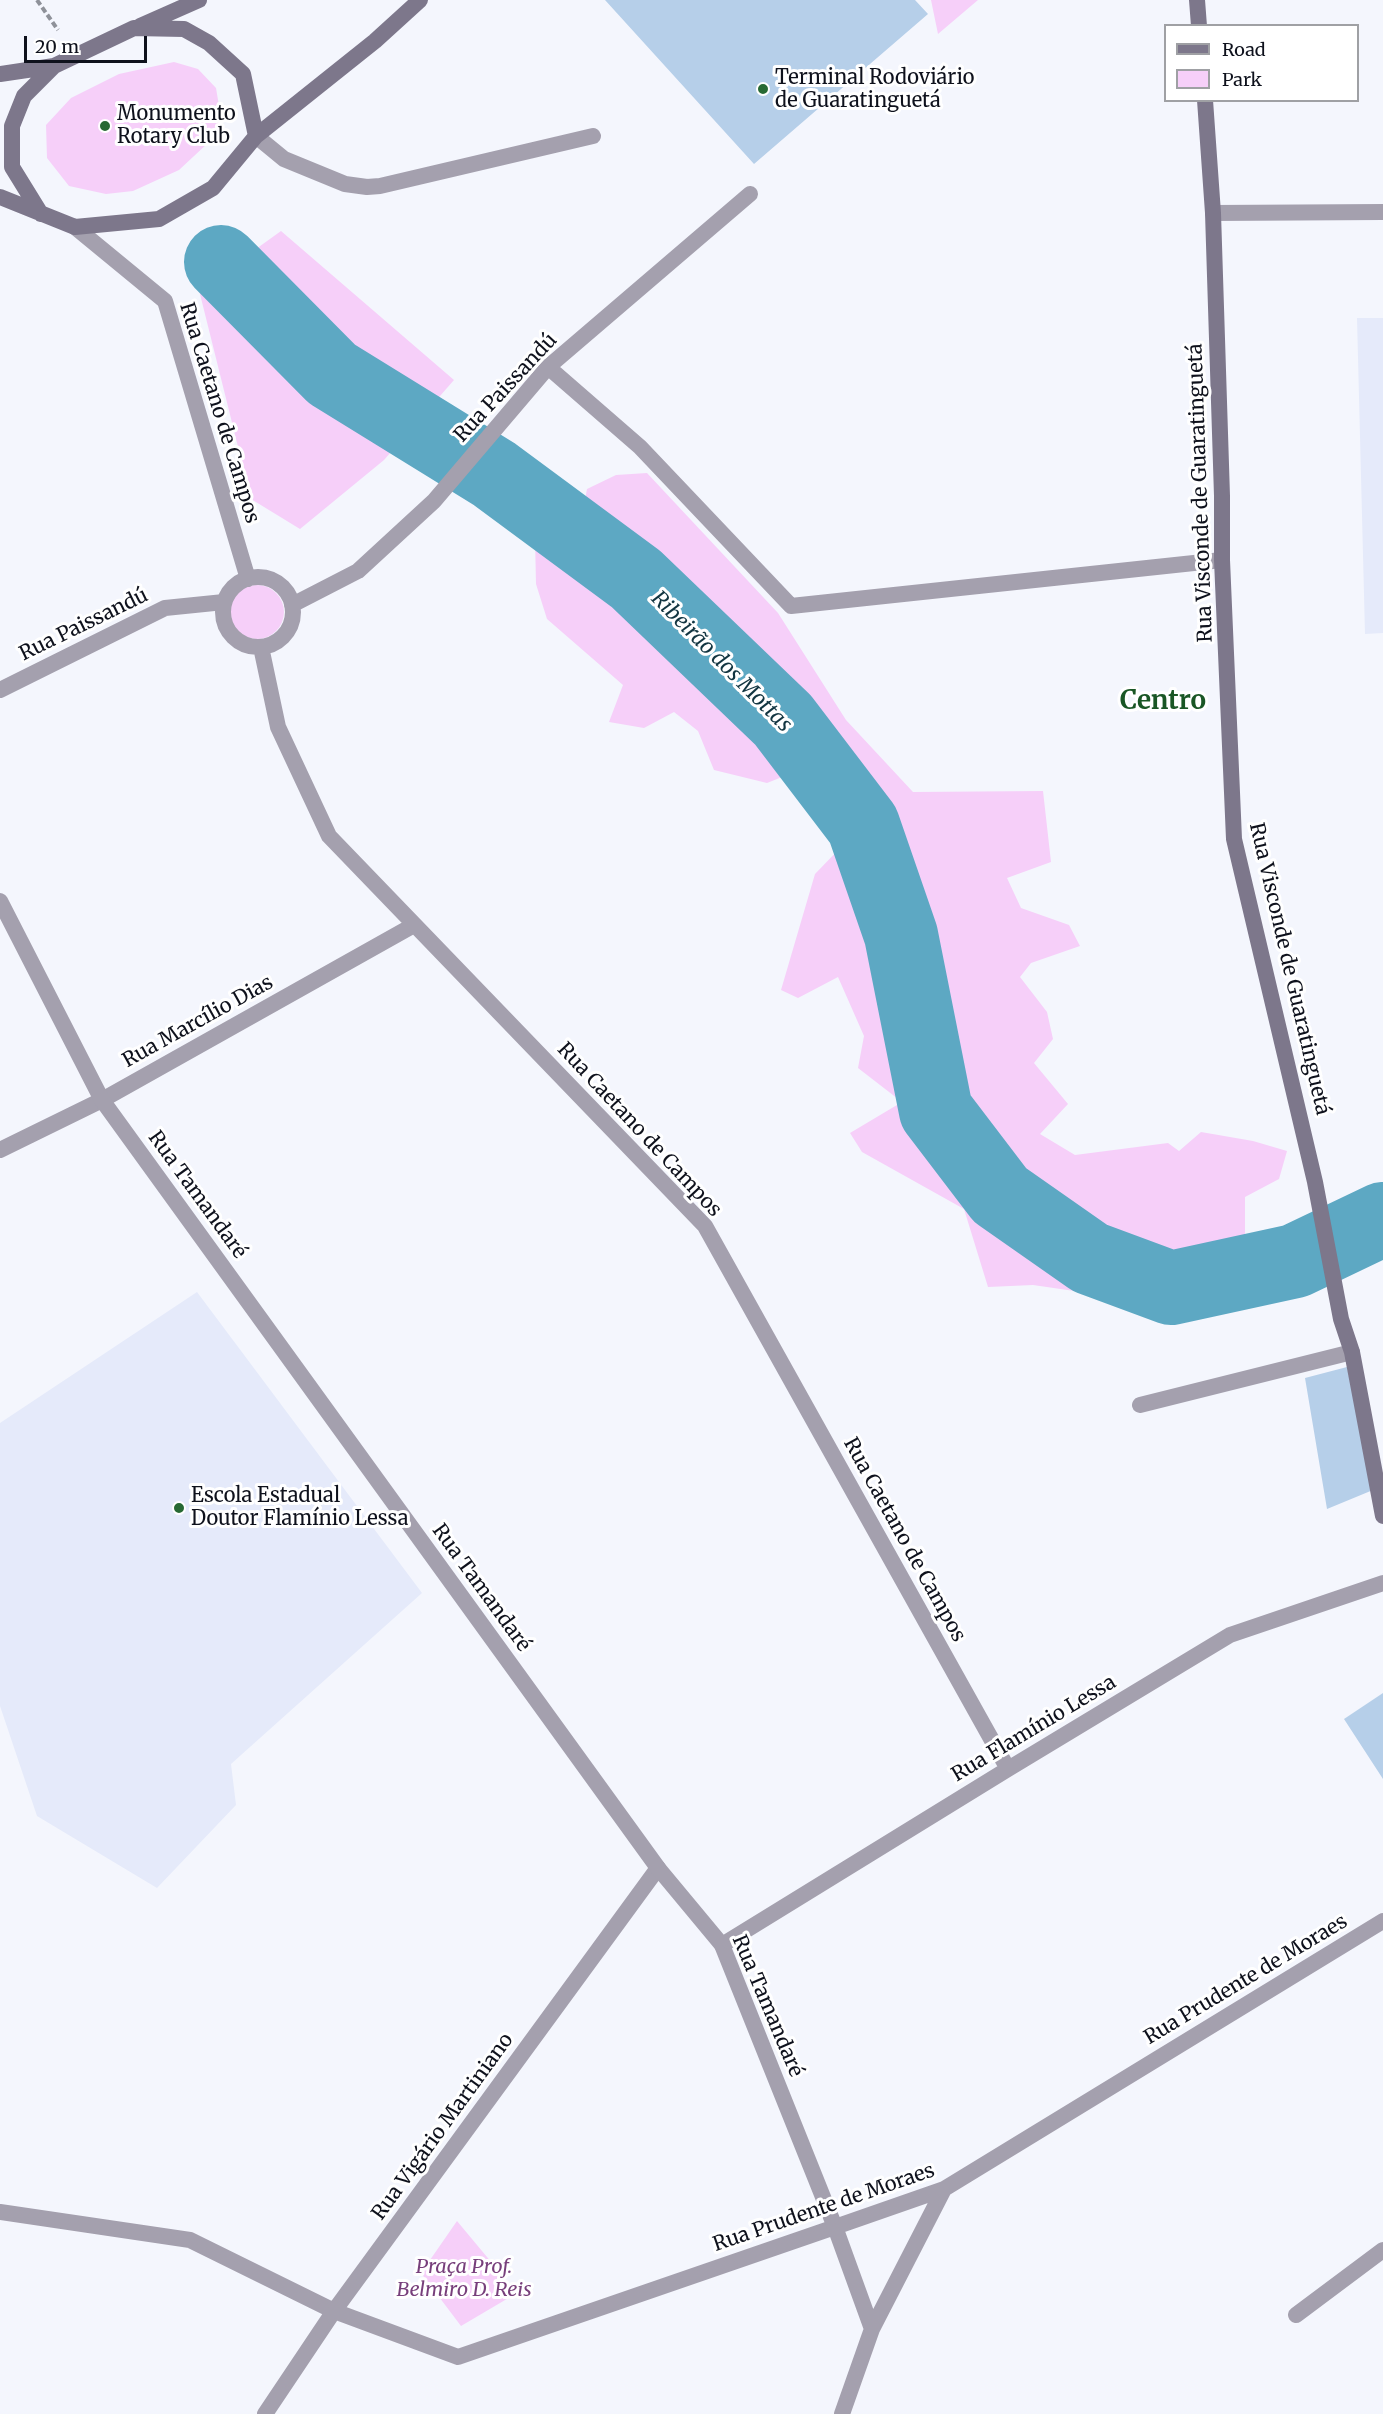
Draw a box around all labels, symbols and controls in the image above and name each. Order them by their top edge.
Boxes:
scale bar [27,24,150,62]
legend [1164,24,1359,102]
text: 20 m [35,35,79,58]
text: Road [1222,38,1266,61]
place label: Terminal Rodoviário de Guaratinguetá [775,66,974,113]
text: Park [1222,68,1262,91]
marker: Terminal Rodoviário de Guaratinguetá [756,82,770,96]
place label: Monumento Rotary Club [117,102,236,149]
marker: Monumento Rotary Club [98,119,112,133]
street label: Rua Caetano de Campos [174,300,264,526]
street label: Rua Paissandú [449,329,563,447]
street label: Rua Visconde de Guaratinguetá [1184,343,1218,643]
street label: Rua Paissandú [16,584,152,666]
water label: Ribeirão dos Mottas [645,586,797,738]
district label: Centro [1120,686,1206,718]
street label: Rua Visconde de Guaratinguetá [1244,821,1334,1117]
street label: Rua Marcílio Dias [119,971,277,1073]
street label: Rua Caetano de Campos [552,1038,726,1222]
street label: Rua Tamandaré [143,1127,251,1263]
street label: Rua Caetano de Campos [838,1434,970,1646]
place label: Escola Estadual Doutor Flamínio Lessa [191,1484,409,1531]
marker: Escola Estadual Doutor Flamínio Lessa [172,1501,186,1515]
street label: Rua Tamandaré [427,1520,535,1656]
street label: Rua Flamínio Lessa [948,1671,1120,1787]
street label: Rua Prudente de Moraes [1140,1910,1352,2050]
street label: Rua Tamandaré [726,1932,808,2080]
street label: Rua Vigário Martiniano [367,2029,519,2225]
street label: Rua Prudente de Moraes [710,2159,938,2257]
park label: Praça Prof. Belmiro D. Reis [396,2255,532,2302]

